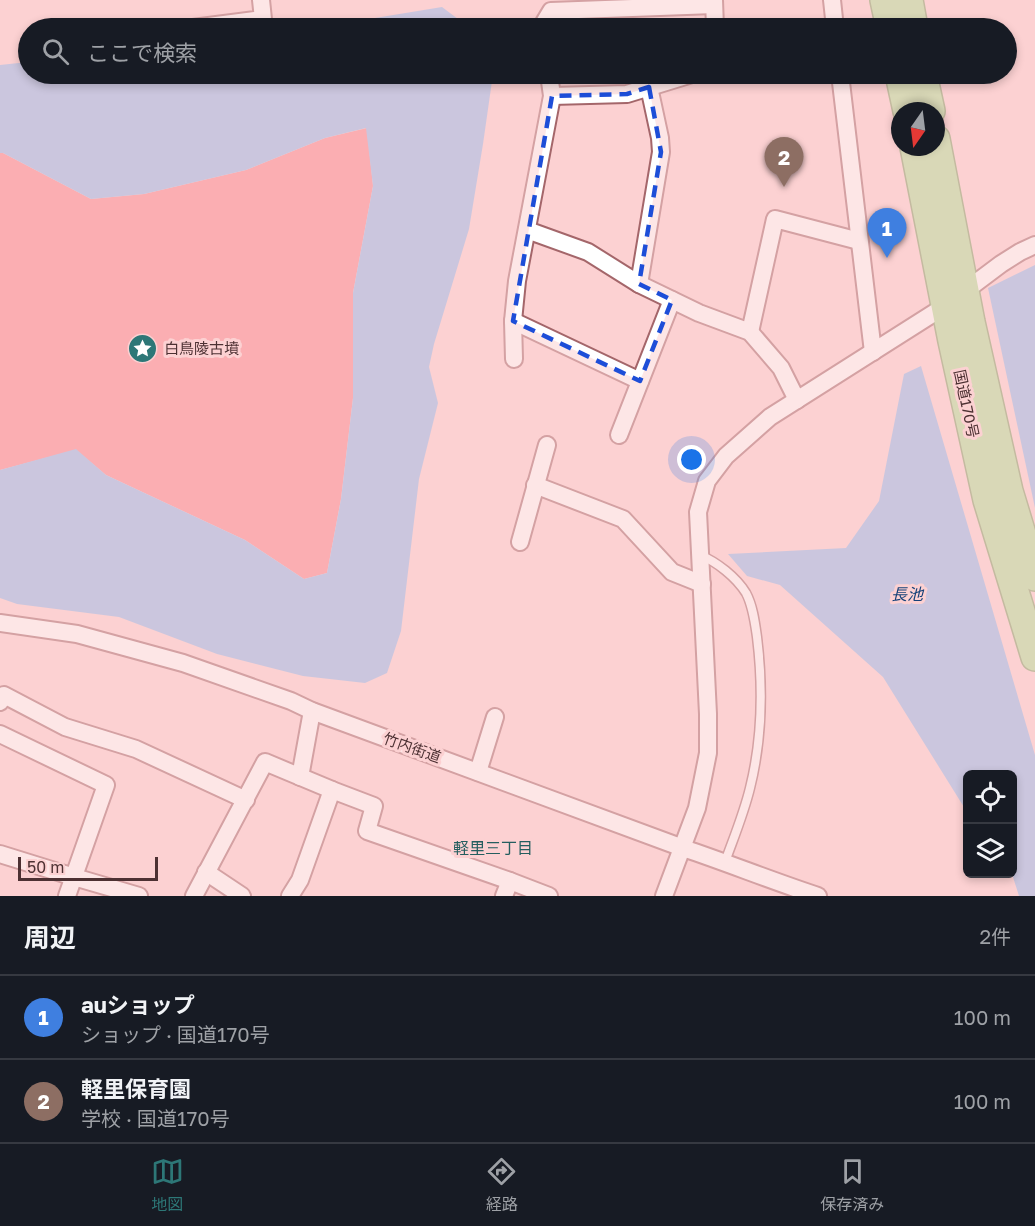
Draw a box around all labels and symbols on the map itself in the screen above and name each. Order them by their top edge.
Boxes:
north arrow [891,102,945,156]
pin: 2 [764,138,804,187]
pin: 1 [868,208,906,258]
place icon: 白鳥陵古墳 [127,333,159,365]
place label: 白鳥陵古墳 [164,339,239,357]
street label: 国道170号 [951,368,983,440]
your location [677,445,706,474]
water label: 長池 [891,584,925,604]
street label: 竹内街道 [381,728,444,766]
district label: 軽里三丁目 [453,838,533,858]
scale bar [18,854,158,882]

